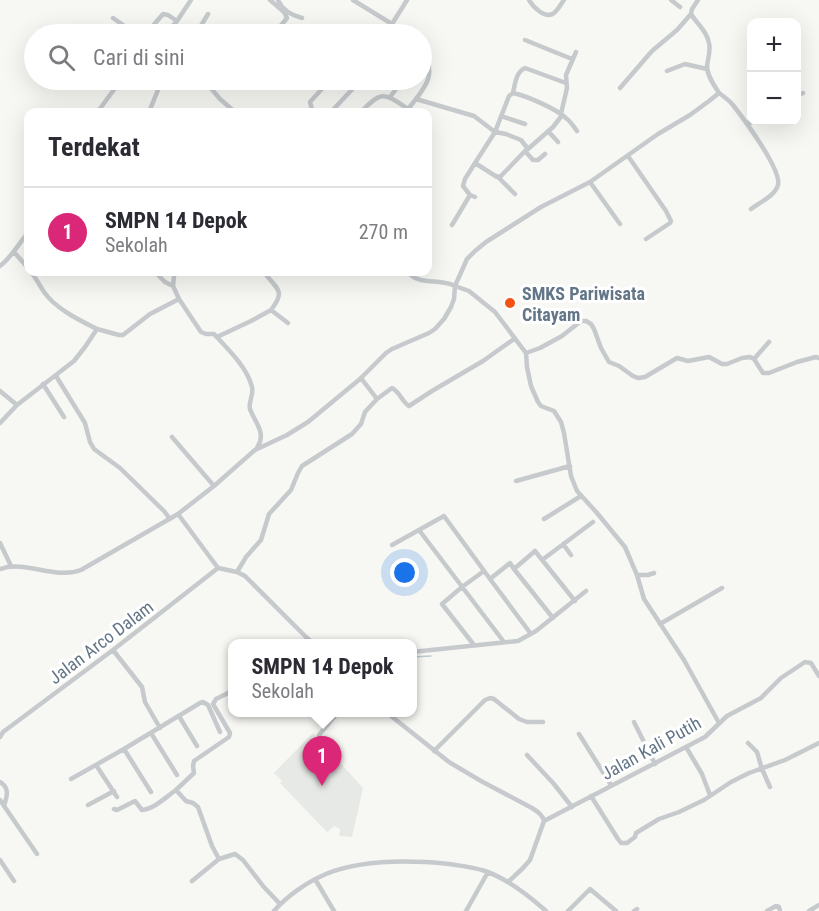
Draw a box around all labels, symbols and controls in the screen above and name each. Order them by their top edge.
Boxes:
map controls [747,18,801,126]
button: + [747,18,801,72]
search box [24,24,432,90]
icon: search [45,41,78,74]
text: Cari di sini [93,45,185,70]
button: − [747,72,801,126]
text: Terdekat [48,132,140,162]
text: SMPN 14 Depok [105,208,247,233]
text: 1 [62,220,73,244]
text: 270 m [359,220,408,244]
text: Sekolah [105,233,168,257]
place label: SMKS Pariwisata Citayam [522,283,645,325]
marker: SMKS Pariwisata Citayam [503,296,517,310]
your location [390,558,419,587]
street label: Jalan Arco Dalam [45,596,157,688]
popup [228,639,417,717]
text: SMPN 14 Depok [251,654,394,679]
text: Sekolah [251,679,314,703]
street label: Jalan Kali Putih [598,712,704,784]
pin: 1 [302,736,342,786]

